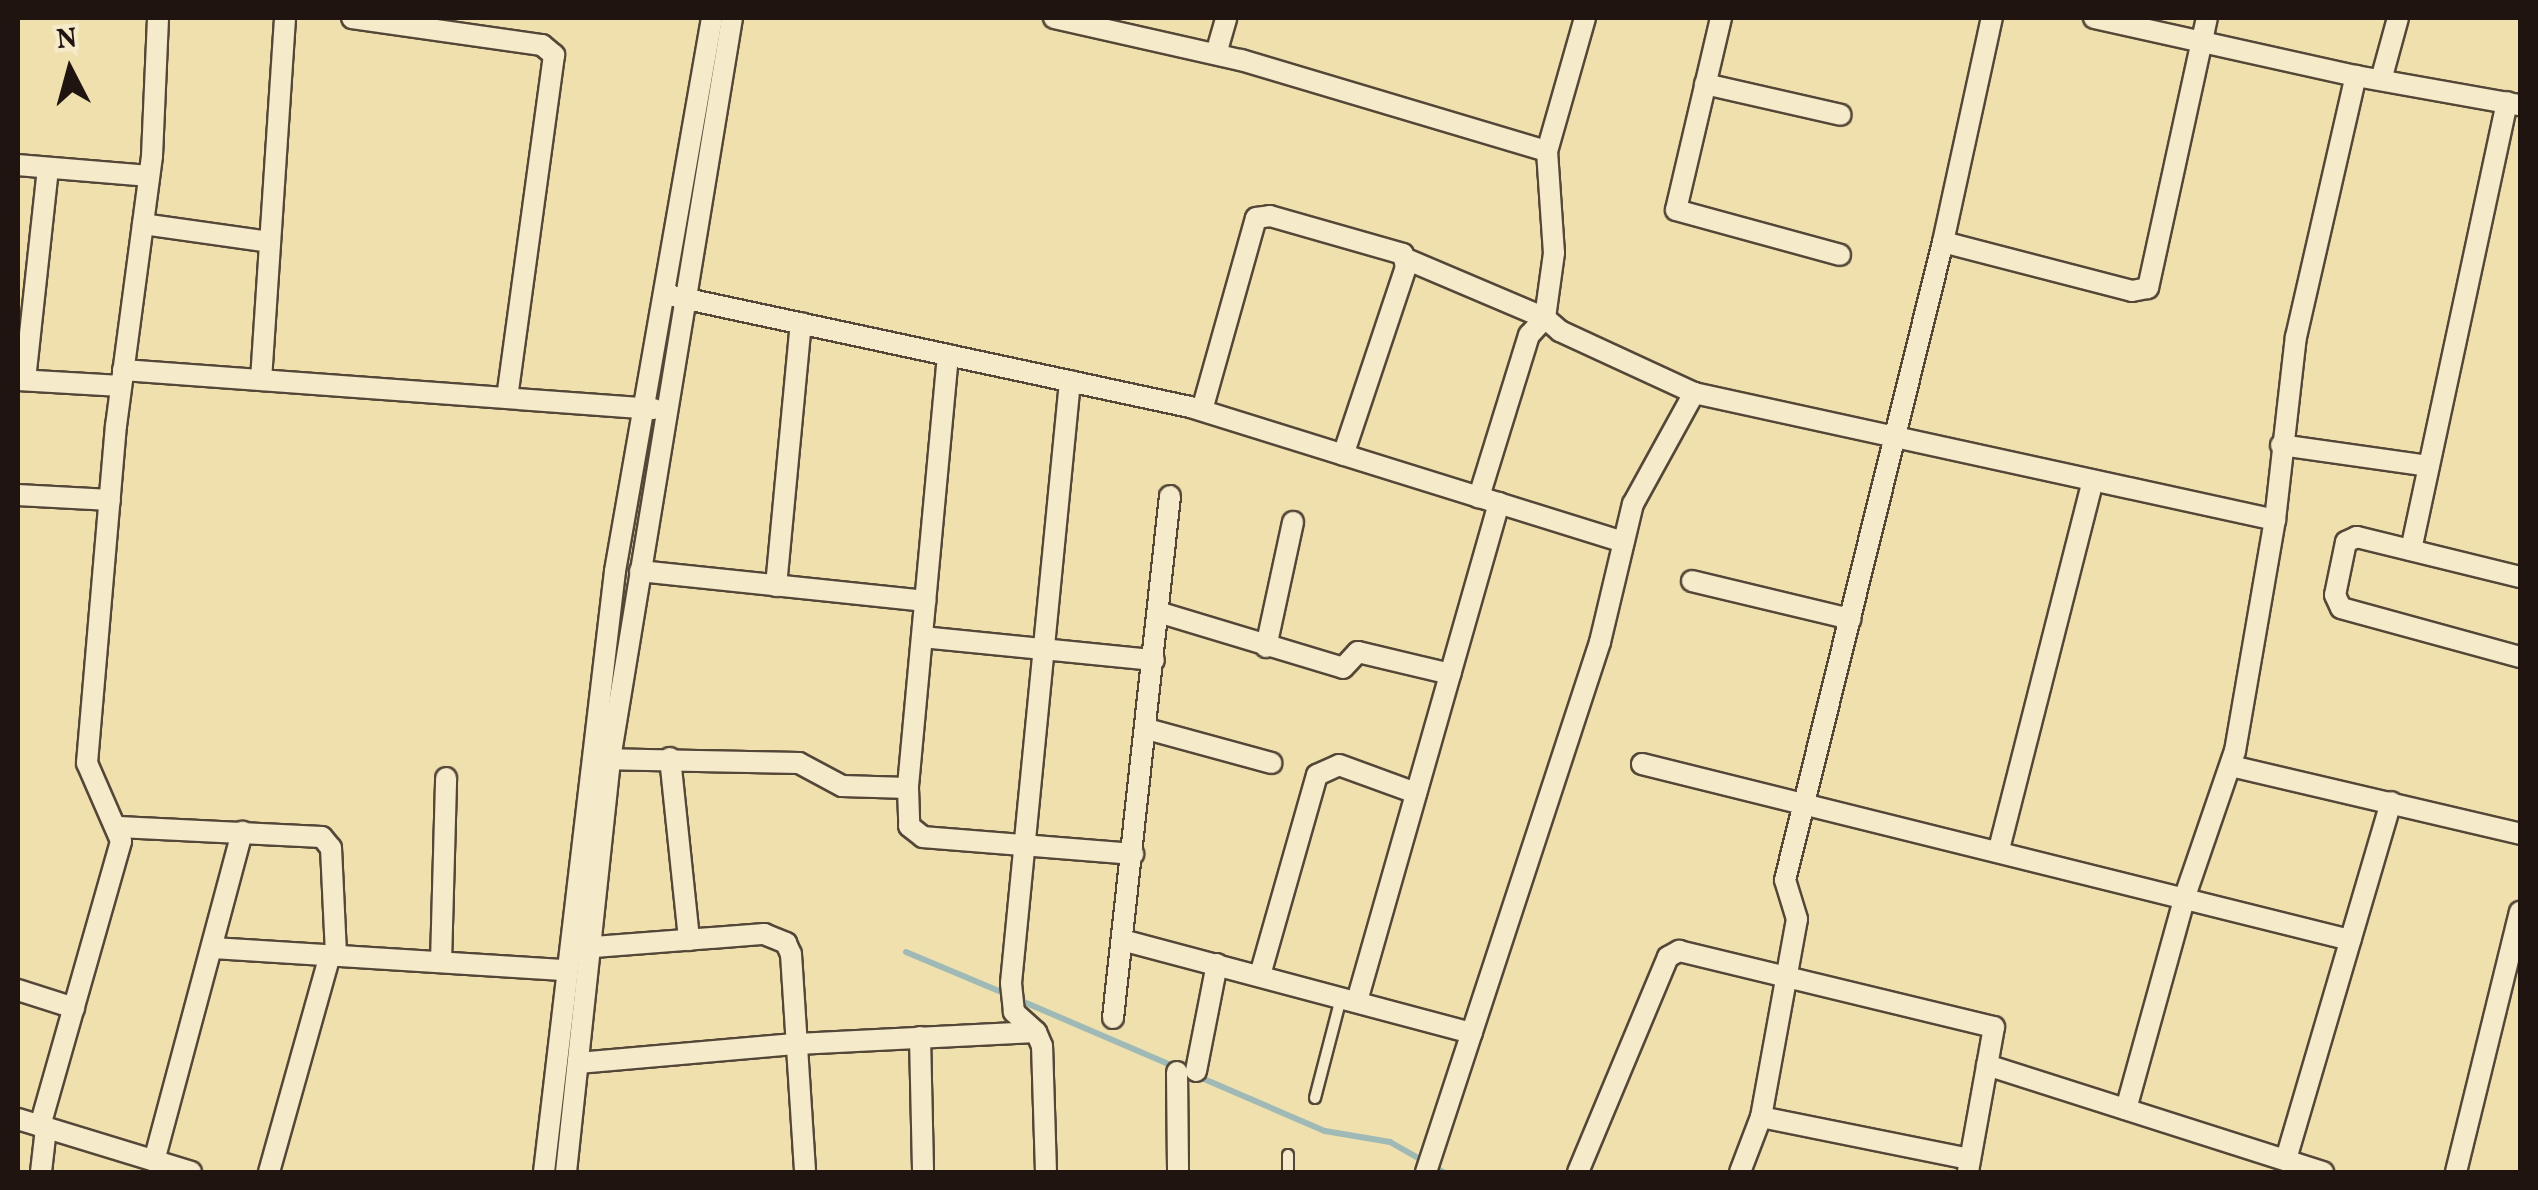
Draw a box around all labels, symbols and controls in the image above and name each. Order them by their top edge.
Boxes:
text: N [55,19,79,60]
north arrow [20,20,120,120]

